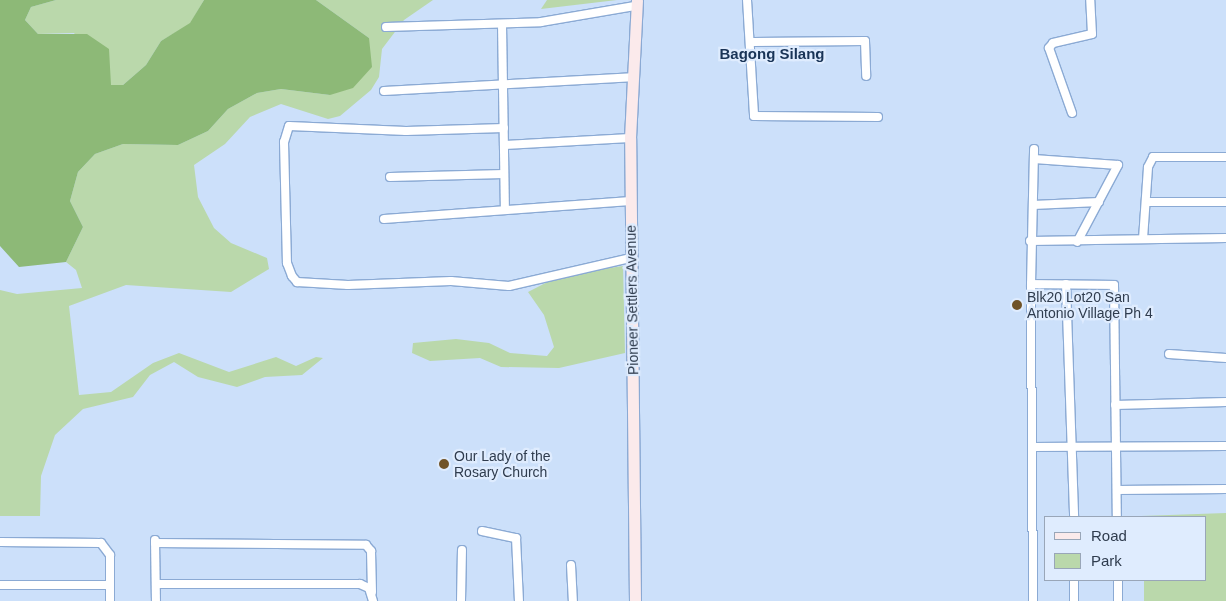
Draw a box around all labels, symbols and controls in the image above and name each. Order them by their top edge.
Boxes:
district label: Bagong Silang [720,45,824,63]
street label: Pioneer Settlers Avenue [622,225,642,375]
place label: Blk20 Lot20 San Antonio Village Ph 4 [1027,289,1153,322]
marker: Blk20 Lot20 San Antonio Village Ph 4 [1011,299,1023,311]
place label: Our Lady of the Rosary Church [454,448,551,481]
marker: Our Lady of the Rosary Church [438,458,450,470]
legend [1044,516,1206,581]
text: Road [1091,527,1127,544]
text: Park [1091,552,1122,569]

